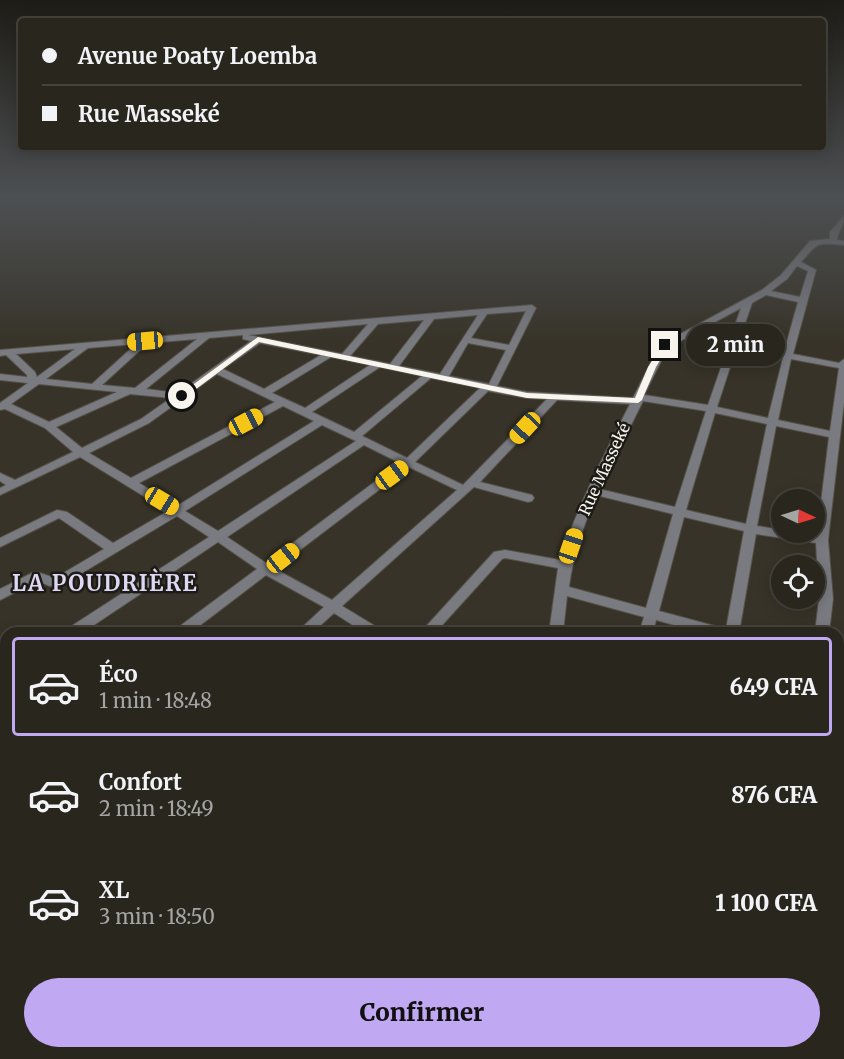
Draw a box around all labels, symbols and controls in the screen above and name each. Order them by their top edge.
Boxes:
text: Avenue Poaty Loemba [78,42,317,70]
text: Rue Masseké [78,100,220,128]
callout: 2 min [686,324,785,366]
car [126,330,164,352]
route end [651,331,678,358]
text: 2 min [707,332,764,357]
route start [168,382,195,409]
car [226,406,266,438]
car [506,409,544,447]
street label: Rue Masseké [574,420,634,518]
car [372,457,412,493]
car [142,484,182,518]
north arrow [771,489,825,543]
map controls [771,489,825,609]
car [557,526,585,566]
car [263,540,303,576]
button: locate [771,555,825,609]
district label: LA POUDRIÈRE [12,568,198,597]
icon: car [27,660,81,714]
text: Éco [99,660,138,688]
text: 649 CFA [729,673,817,701]
text: 1 min · 18:48 [99,688,212,713]
icon: car [27,768,81,822]
text: Confort [99,768,182,796]
text: 876 CFA [731,781,817,809]
text: 2 min · 18:49 [99,796,214,821]
icon: car [27,876,81,930]
text: XL [99,876,129,904]
text: 1 100 CFA [715,889,817,917]
text: 3 min · 18:50 [99,904,215,929]
button: Confirmer [24,978,820,1047]

